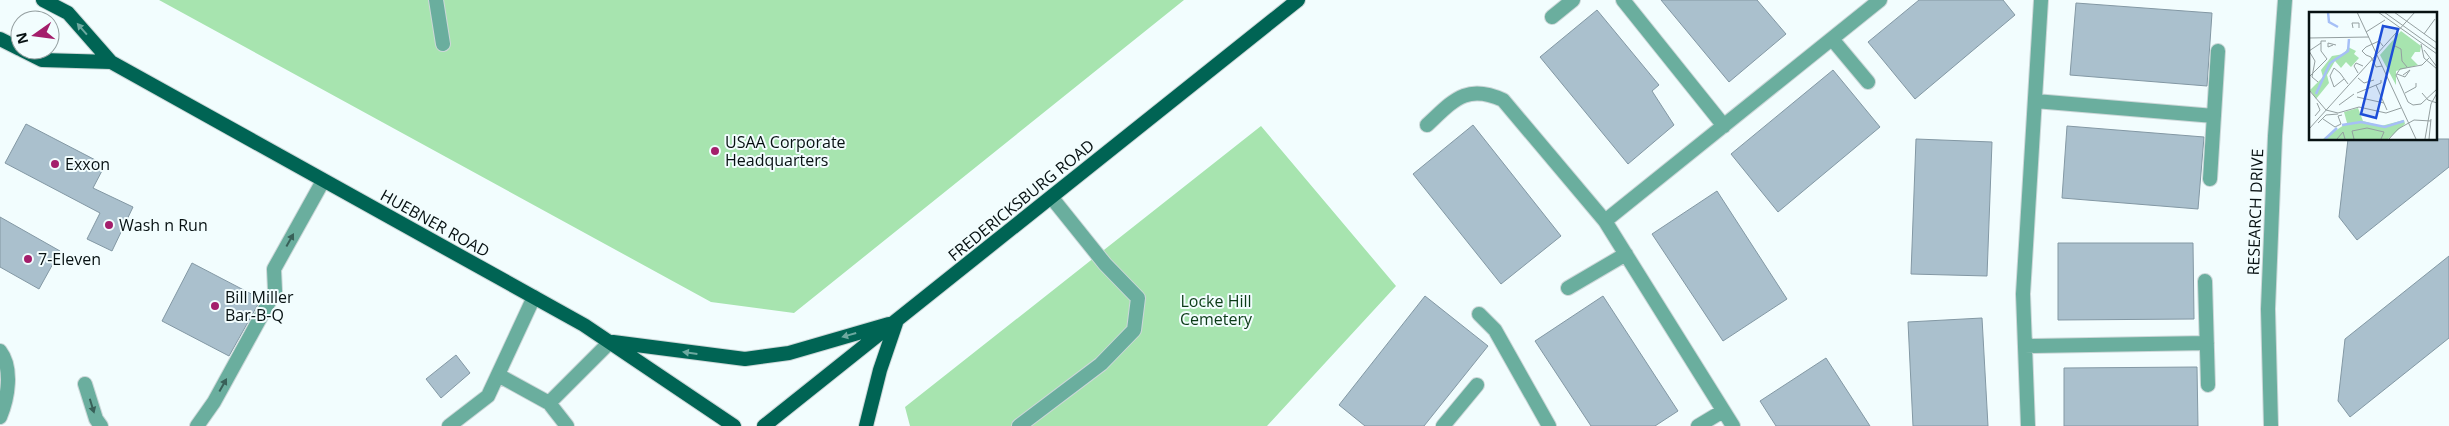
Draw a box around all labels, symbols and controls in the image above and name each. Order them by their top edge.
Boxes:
north arrow [10,10,60,60]
inset map [2309,12,2436,140]
one-way arrow [76,24,88,36]
text: N [11,30,32,46]
place label: USAA Corporate Headquarters [725,131,846,171]
street label: FREDERICKSBURG ROAD [943,134,1099,266]
marker: USAA Corporate Headquarters [709,145,721,157]
street label: RESEARCH DRIVE [2242,148,2268,276]
place label: Exxon [65,153,110,175]
marker: Exxon [49,158,61,170]
street label: HUEBNER ROAD [376,184,494,262]
place label: Wash n Run [119,214,208,236]
marker: Wash n Run [103,219,115,231]
one-way arrow [285,234,294,247]
place label: 7-Eleven [38,248,101,270]
marker: 7-Eleven [22,253,34,265]
place label: Bill Miller Bar-B-Q [225,286,294,326]
park label: Locke Hill Cemetery [1180,290,1253,330]
marker: Bill Miller Bar-B-Q [209,300,221,312]
one-way arrow [842,332,857,340]
one-way arrow [682,348,698,356]
one-way arrow [219,378,227,393]
one-way arrow [89,398,97,413]

